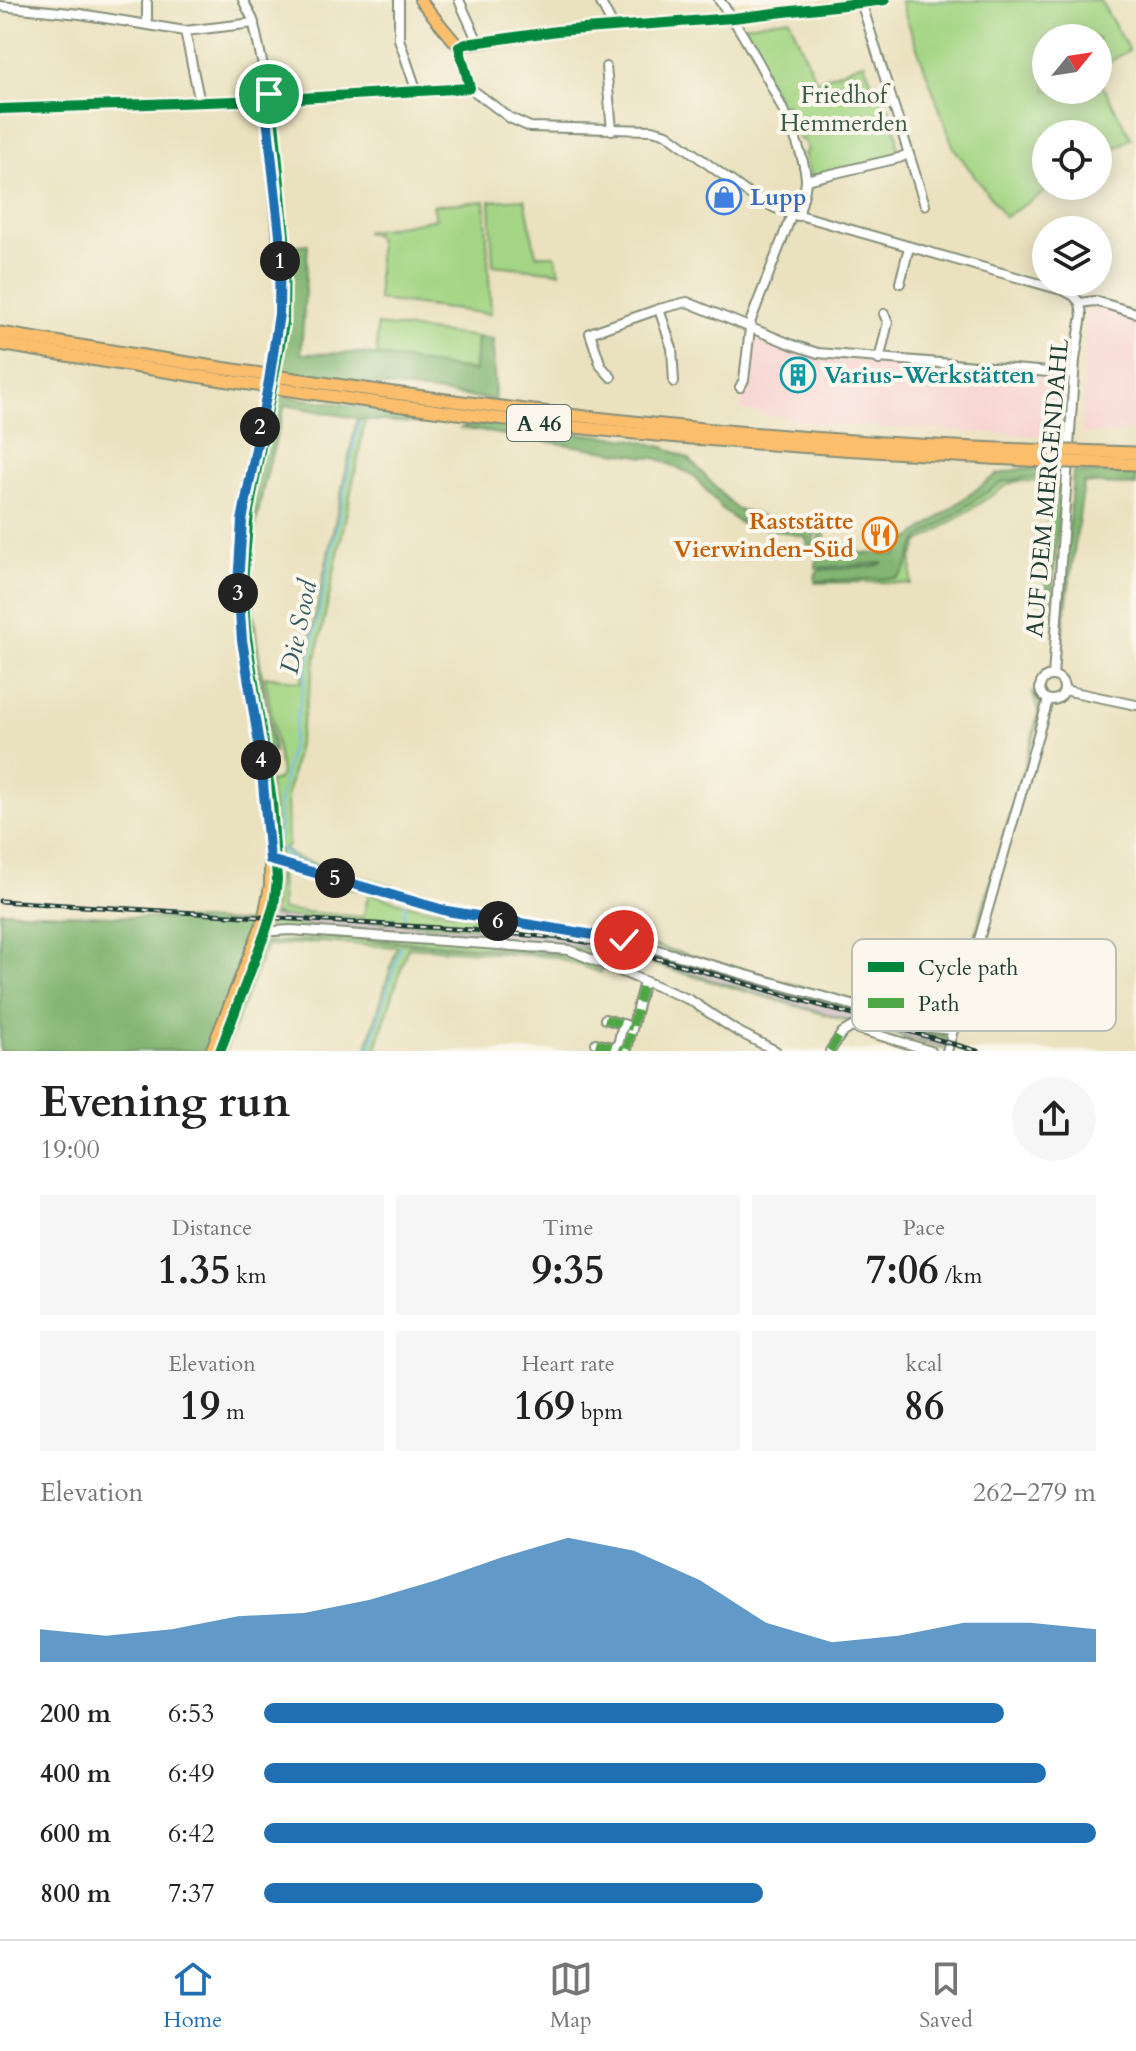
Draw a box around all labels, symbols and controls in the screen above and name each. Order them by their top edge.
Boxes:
north arrow [1032,24,1112,104]
map controls [1032,24,1112,296]
pin [235,60,303,128]
icon: arrive [247,72,291,116]
park label: Friedhof Hemmerden [780,79,909,140]
button: locate [1032,120,1112,200]
shop icon: Lupp [705,178,743,216]
place label: Lupp [750,181,807,214]
button: layers [1032,216,1112,296]
pin: 1 [260,241,300,281]
text: 1 [274,246,286,276]
street label: AUF DEM MERGENDAHL [1018,337,1077,639]
building icon: Varius-Werkstätten [779,356,817,394]
place label: Varius-Werkstätten [824,359,1036,392]
road number: A 46 [507,405,571,441]
pin: 2 [240,407,280,447]
text: 2 [254,412,266,442]
place label: Raststätte Vierwinden-Süd [674,505,854,566]
restaurant icon: Raststätte Vierwinden-Süd [861,516,899,554]
pin: 3 [218,573,258,613]
water label: Die Sood [271,575,326,677]
text: 3 [232,578,244,608]
pin: 4 [241,740,281,780]
text: 4 [255,745,267,775]
pin: 5 [315,858,355,898]
text: 5 [329,863,341,893]
pin: 6 [478,901,518,941]
text: 6 [492,906,504,936]
pin [590,906,658,974]
icon: check [602,918,646,962]
legend [852,939,1116,1031]
text: Cycle path [918,953,1018,983]
text: Path [918,989,960,1019]
text: Evening run [40,1072,290,1132]
button: share [1012,1077,1096,1161]
text: 19:00 [40,1132,100,1167]
text: Distance [172,1213,252,1243]
text: Time [543,1213,593,1243]
text: Pace [903,1213,945,1243]
text: 1.35 [157,1243,230,1298]
text: 9:35 [531,1243,605,1298]
text: 7:06 [866,1243,939,1298]
text: km [230,1261,267,1291]
text: /km [939,1261,982,1291]
text: Elevation [168,1349,256,1379]
text: Heart rate [521,1349,615,1379]
text: kcal [906,1349,942,1379]
text: 19 [179,1379,220,1434]
text: 169 [513,1379,575,1434]
text: 86 [904,1379,944,1434]
text: m [220,1397,245,1427]
text: bpm [575,1397,623,1427]
text: Elevation [40,1475,143,1510]
text: 262–279 m [973,1475,1096,1510]
text: 200 m [40,1696,111,1731]
text: 6:53 [168,1696,215,1731]
text: 400 m [40,1756,111,1791]
text: 6:49 [168,1756,215,1791]
text: 600 m [40,1816,111,1851]
text: 6:42 [168,1816,215,1851]
text: 800 m [40,1876,111,1911]
text: 7:37 [168,1876,215,1911]
tab: Home [163,1957,222,2035]
tab: Map [549,1957,593,2035]
tab: Saved [919,1957,973,2035]

